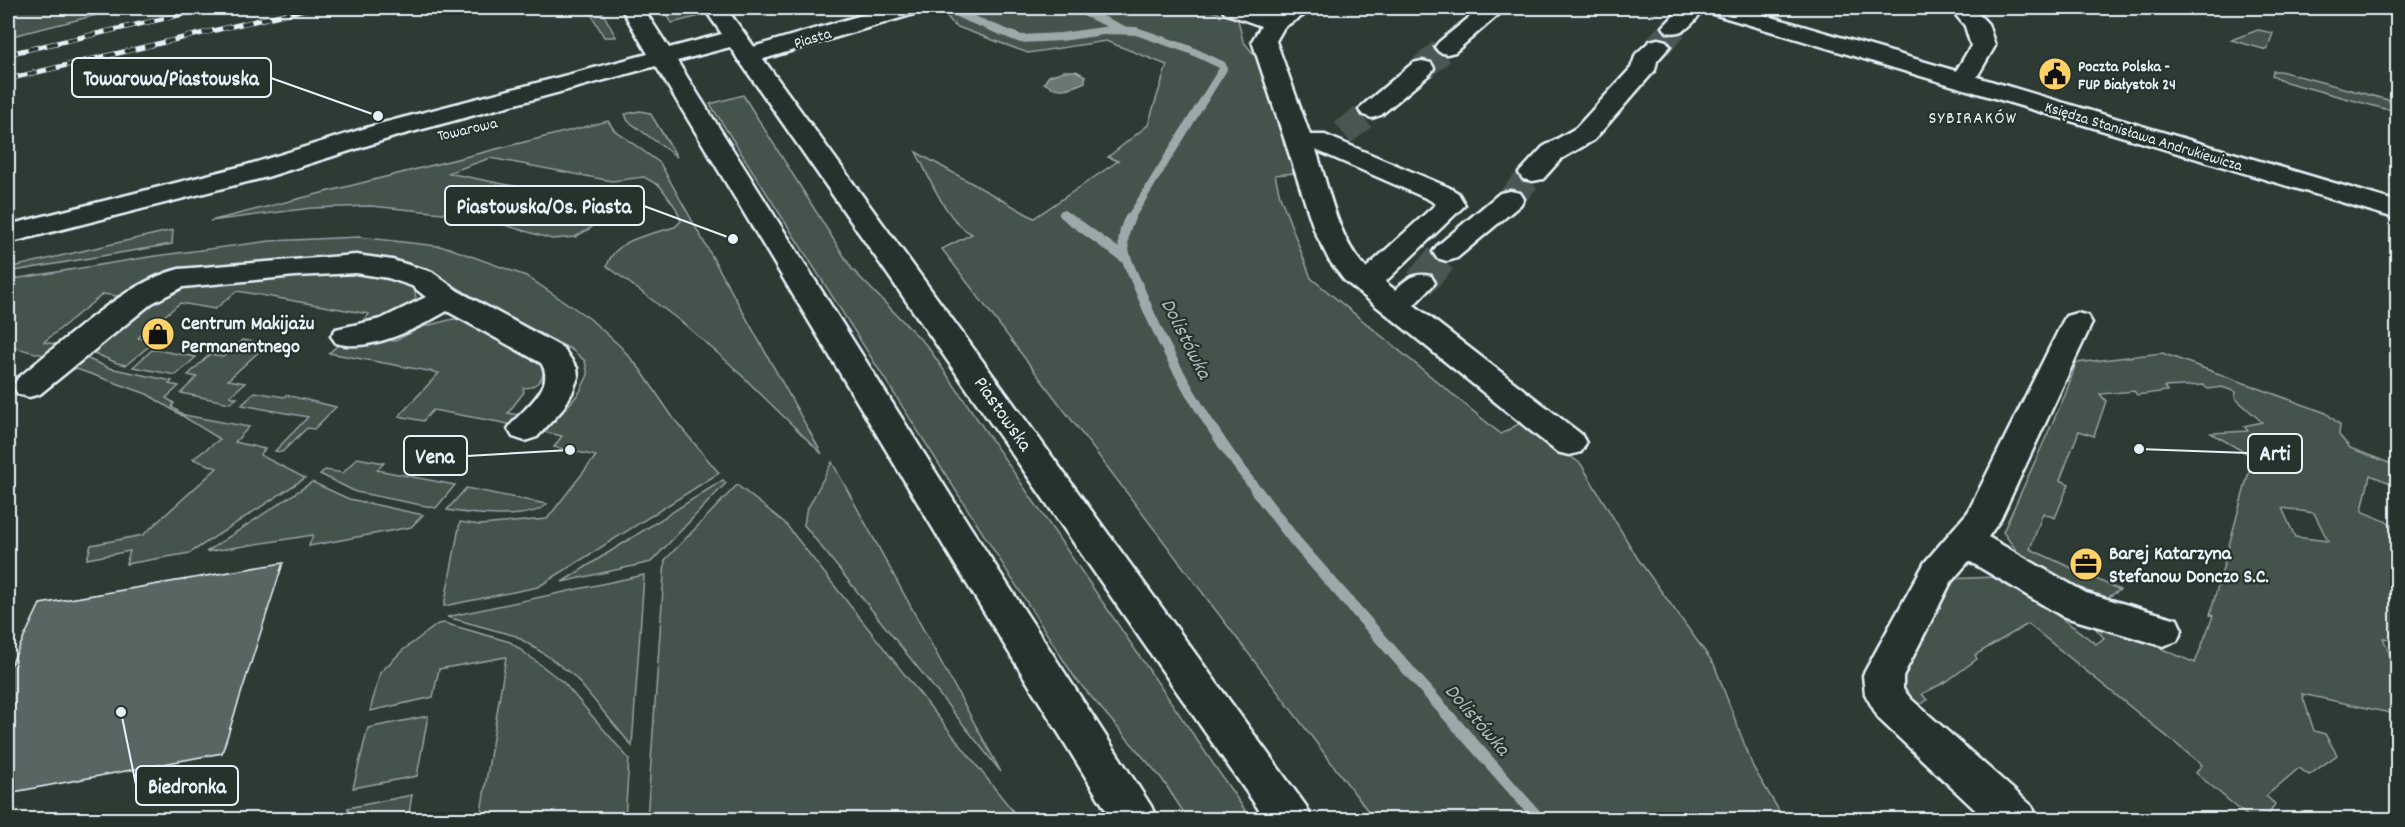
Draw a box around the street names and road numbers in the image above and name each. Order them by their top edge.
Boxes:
street label: Piasta [791,23,835,56]
street label: Księdza Stanisława Andrukiewicza [2042,96,2245,179]
street label: Towarowa [435,112,500,148]
street label: Piastowska [965,372,1038,458]

